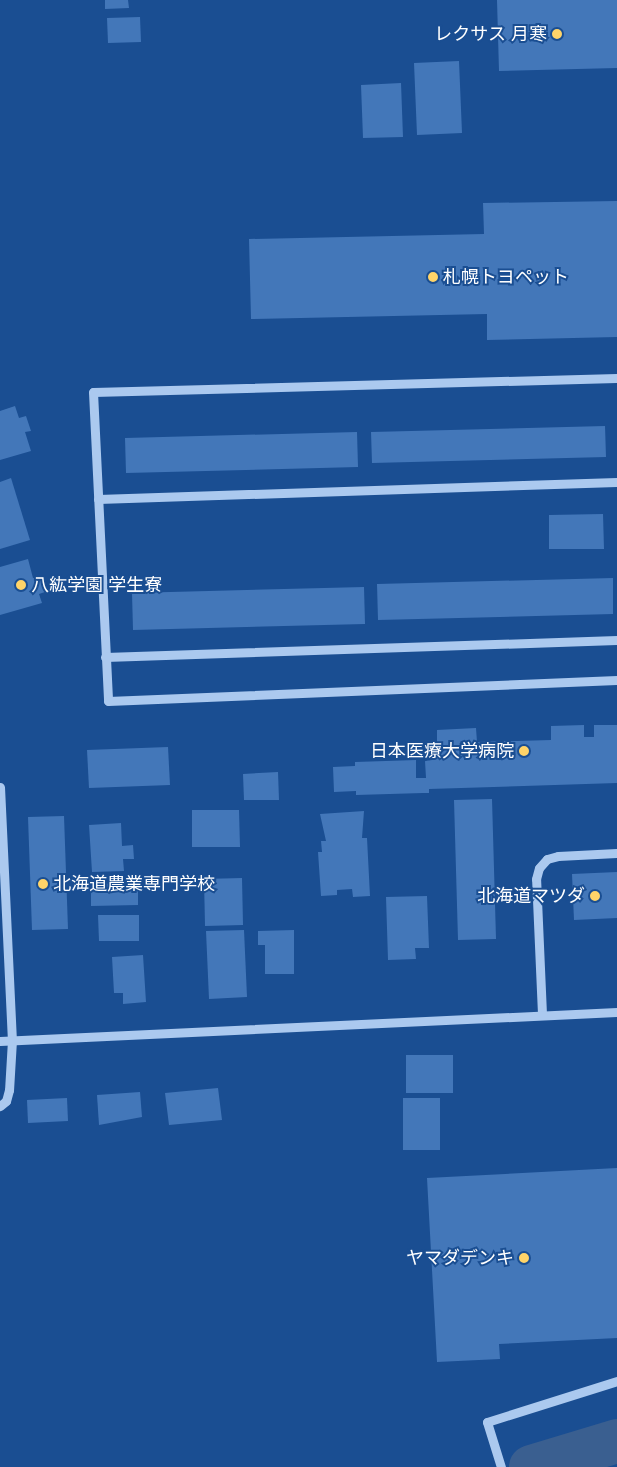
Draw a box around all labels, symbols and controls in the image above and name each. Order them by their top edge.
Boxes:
place label: レクサス 月寒 [434,23,547,45]
marker: レクサス 月寒 [551,28,563,40]
place label: 札幌トヨペット [443,266,569,288]
marker: 札幌トヨペット [427,271,439,283]
place label: 八紘学園 学生寮 [31,574,162,596]
marker: 八紘学園 学生寮 [15,579,27,591]
place label: 日本医療大学病院 [370,740,514,762]
marker: 日本医療大学病院 [518,745,530,757]
place label: 北海道農業専門学校 [53,873,215,895]
marker: 北海道農業専門学校 [37,878,49,890]
place label: 北海道マツダ [477,885,585,907]
marker: 北海道マツダ [589,890,601,902]
place label: ヤマダデンキ [406,1247,514,1269]
marker: ヤマダデンキ [518,1252,530,1264]

